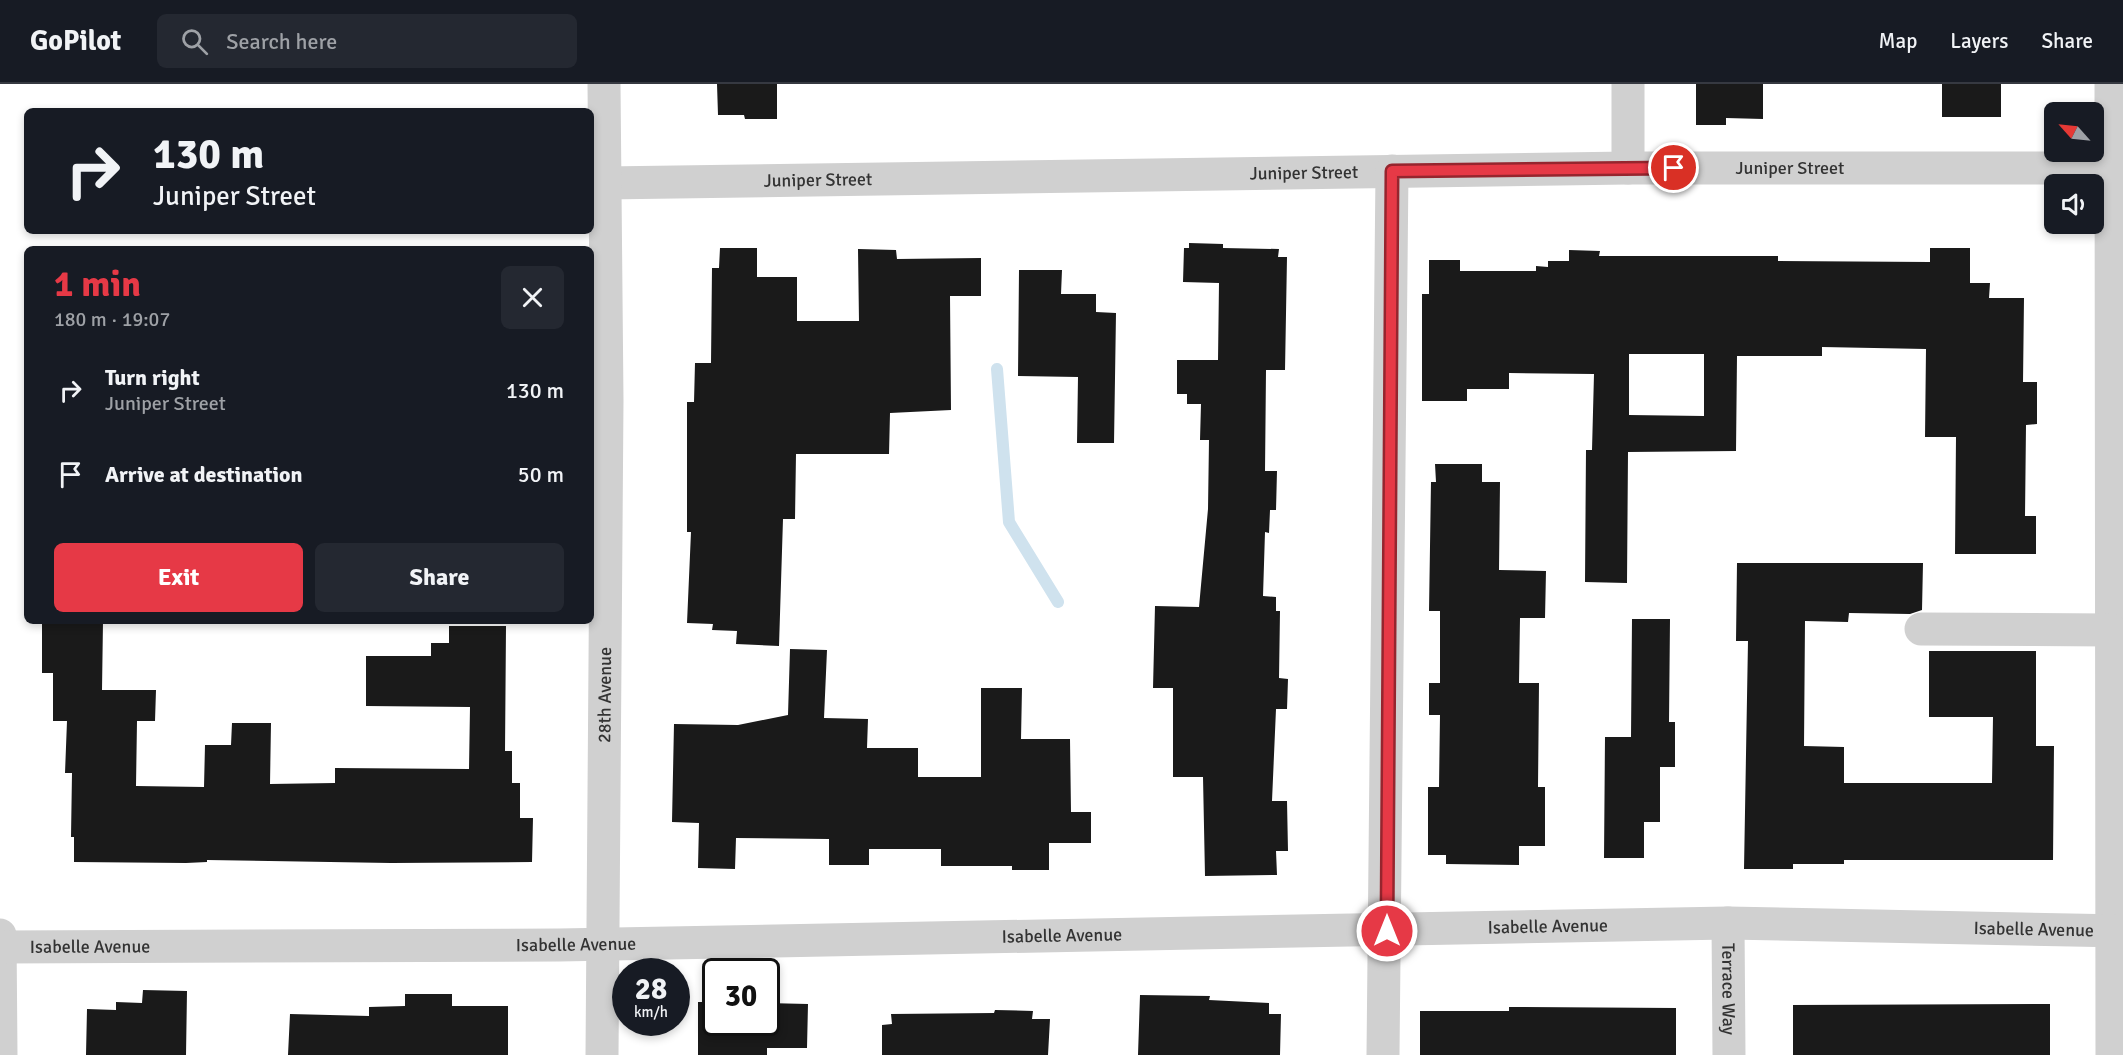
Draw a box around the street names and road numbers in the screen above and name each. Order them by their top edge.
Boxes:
street label: Juniper Street [1736,157,1844,179]
street label: Juniper Street [1249,161,1358,185]
street label: Juniper Street [763,168,873,192]
street label: 28th Avenue [593,647,616,743]
street label: Isabelle Avenue [1487,914,1608,939]
street label: Isabelle Avenue [1973,917,2094,941]
street label: Isabelle Avenue [1002,923,1122,948]
street label: Isabelle Avenue [516,933,636,956]
street label: Isabelle Avenue [30,935,150,958]
street label: Terrace Way [1717,943,1740,1036]

